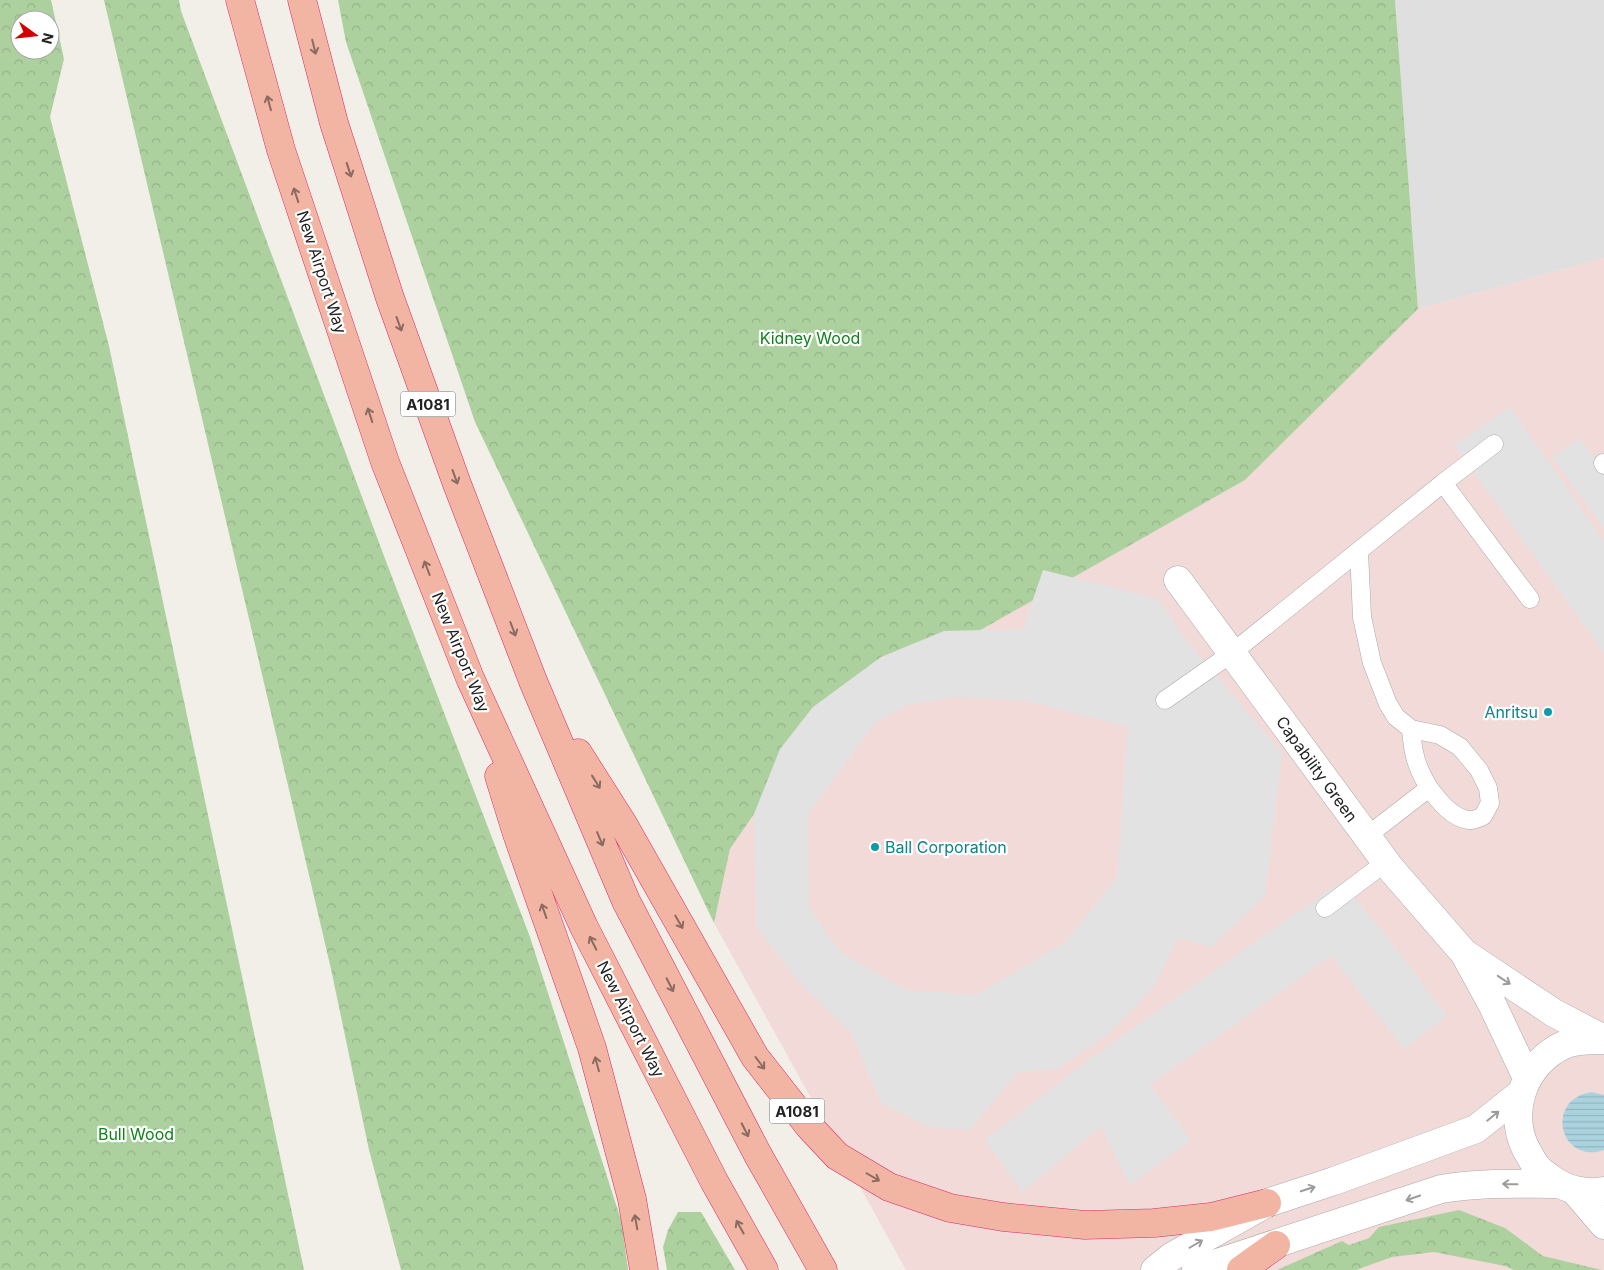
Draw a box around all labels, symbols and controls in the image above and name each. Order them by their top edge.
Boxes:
north arrow [10,10,60,60]
text: N [38,31,58,46]
one-way arrow [310,39,320,55]
one-way arrow [263,96,273,112]
one-way arrow [345,161,354,177]
one-way arrow [291,187,301,203]
street label: New Airport Way [293,208,351,336]
one-way arrow [395,316,404,331]
park label: Kidney Wood [760,328,860,348]
road number: A1081 [400,392,456,416]
one-way arrow [365,408,374,424]
one-way arrow [451,469,460,484]
one-way arrow [421,561,431,576]
street label: New Airport Way [428,589,494,715]
one-way arrow [509,620,518,636]
place label: Anritsu [1484,702,1538,722]
marker: Anritsu [1542,706,1554,718]
street label: Capability Green [1272,712,1362,826]
one-way arrow [592,774,602,788]
one-way arrow [596,831,605,846]
place label: Ball Corporation [885,837,1007,857]
marker: Ball Corporation [869,841,881,853]
one-way arrow [539,904,548,919]
one-way arrow [674,914,684,929]
one-way arrow [588,936,598,951]
street label: New Airport Way [593,957,669,1081]
one-way arrow [1497,975,1511,985]
one-way arrow [665,978,675,993]
one-way arrow [755,1056,765,1070]
one-way arrow [591,1057,601,1073]
road number: A1081 [770,1098,824,1124]
one-way arrow [1486,1110,1499,1121]
one-way arrow [740,1122,750,1137]
park label: Bull Wood [98,1124,174,1144]
one-way arrow [865,1172,879,1182]
one-way arrow [1502,1179,1518,1189]
one-way arrow [1300,1184,1316,1194]
one-way arrow [1406,1194,1421,1203]
one-way arrow [631,1214,641,1230]
one-way arrow [735,1220,745,1235]
one-way arrow [1188,1238,1202,1248]

